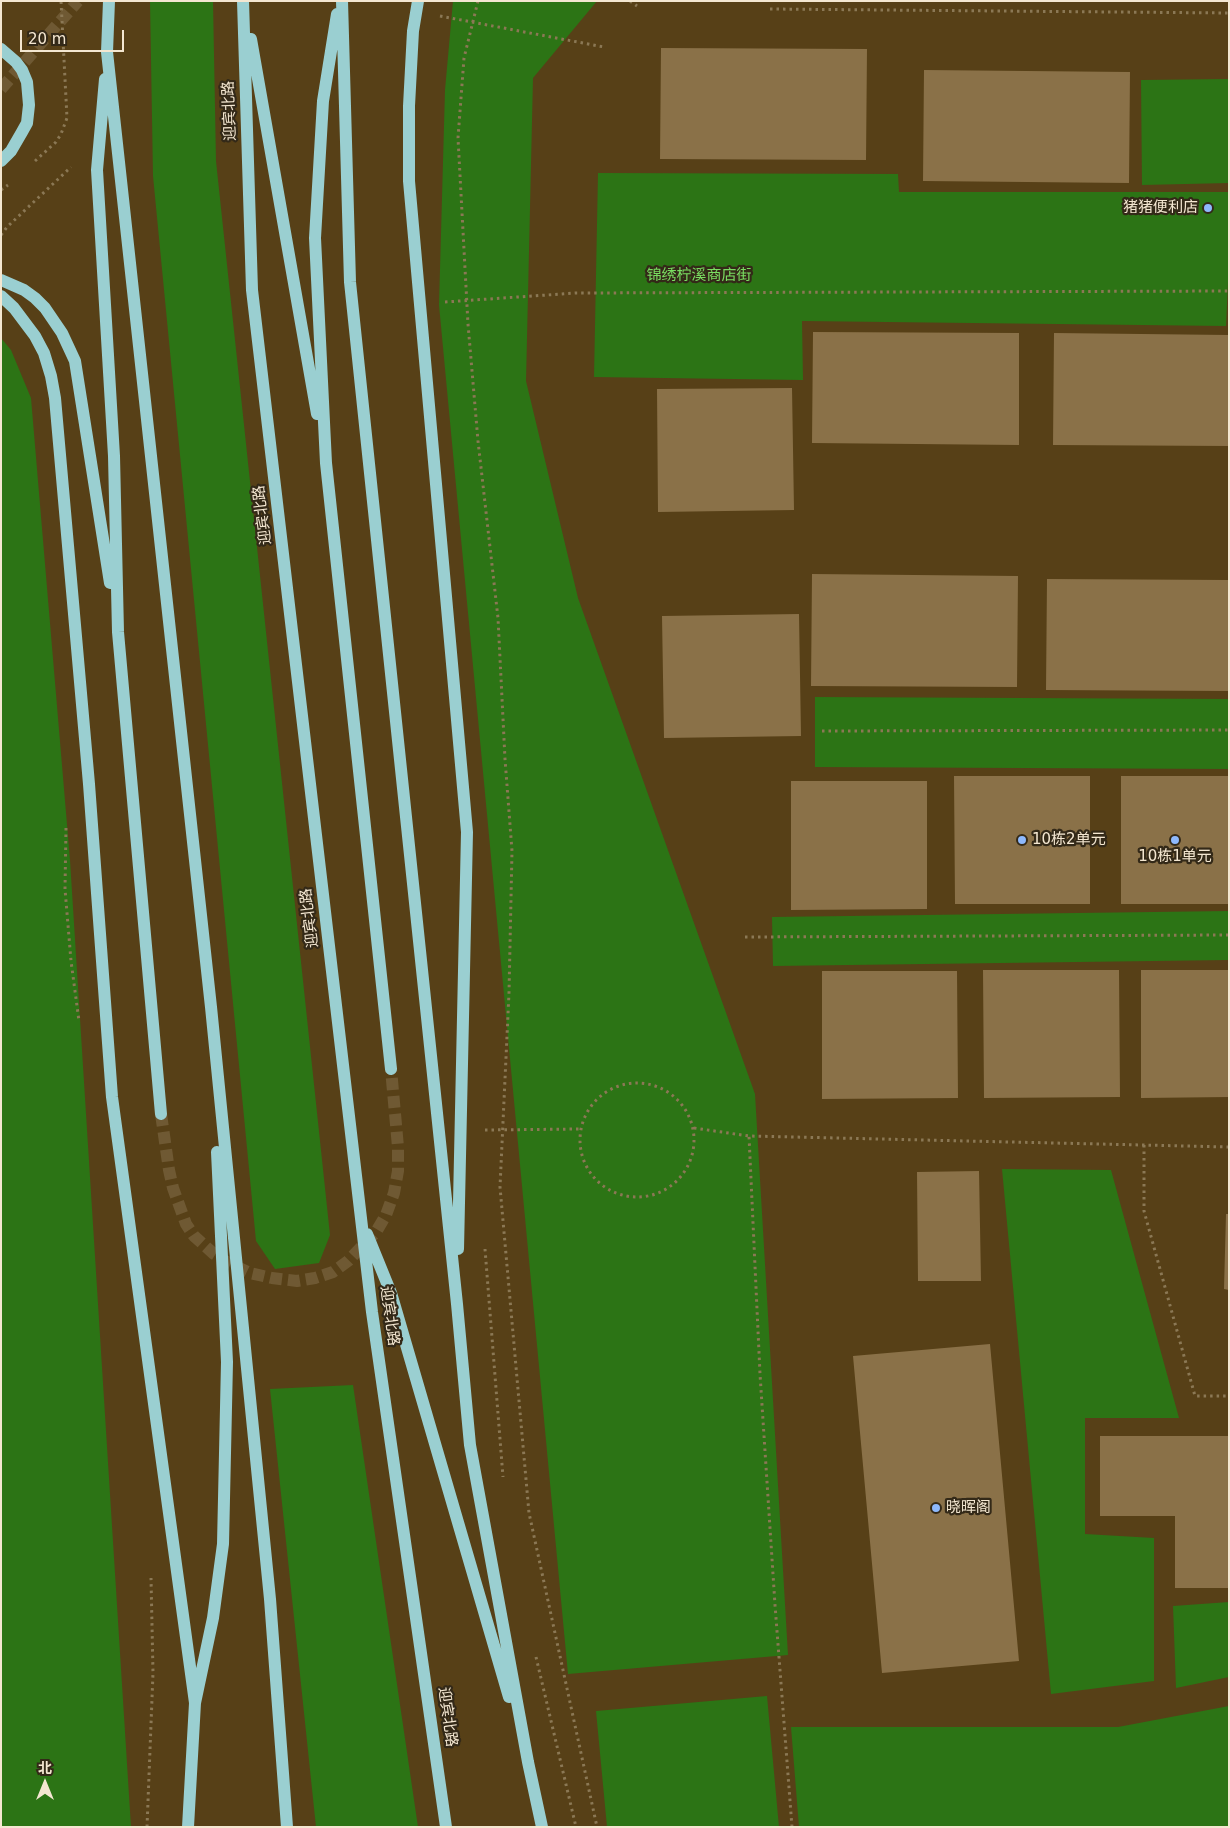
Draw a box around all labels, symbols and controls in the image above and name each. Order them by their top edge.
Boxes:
scale bar [22,20,126,52]
text: 20 m [28,30,66,48]
street label: 迎宾北路 [220,81,240,141]
place label: 猪猪便利店 [1123,199,1198,217]
marker: 猪猪便利店 [1202,202,1214,214]
park label: 锦绣柠溪商店街 [647,267,751,285]
street label: 迎宾北路 [250,484,276,546]
place label: 10栋2单元 [1032,831,1106,849]
marker: 10栋2单元 [1016,834,1028,846]
marker: 10栋1单元 [1169,834,1181,846]
place label: 10栋1单元 [1138,848,1212,866]
street label: 迎宾北路 [297,887,323,949]
street label: 迎宾北路 [376,1285,402,1347]
place label: 晓晖阁 [946,1499,991,1517]
marker: 晓晖阁 [930,1502,942,1514]
street label: 迎宾北路 [434,1686,460,1748]
north arrow [20,1758,70,1808]
text: 北 [38,1760,52,1776]

